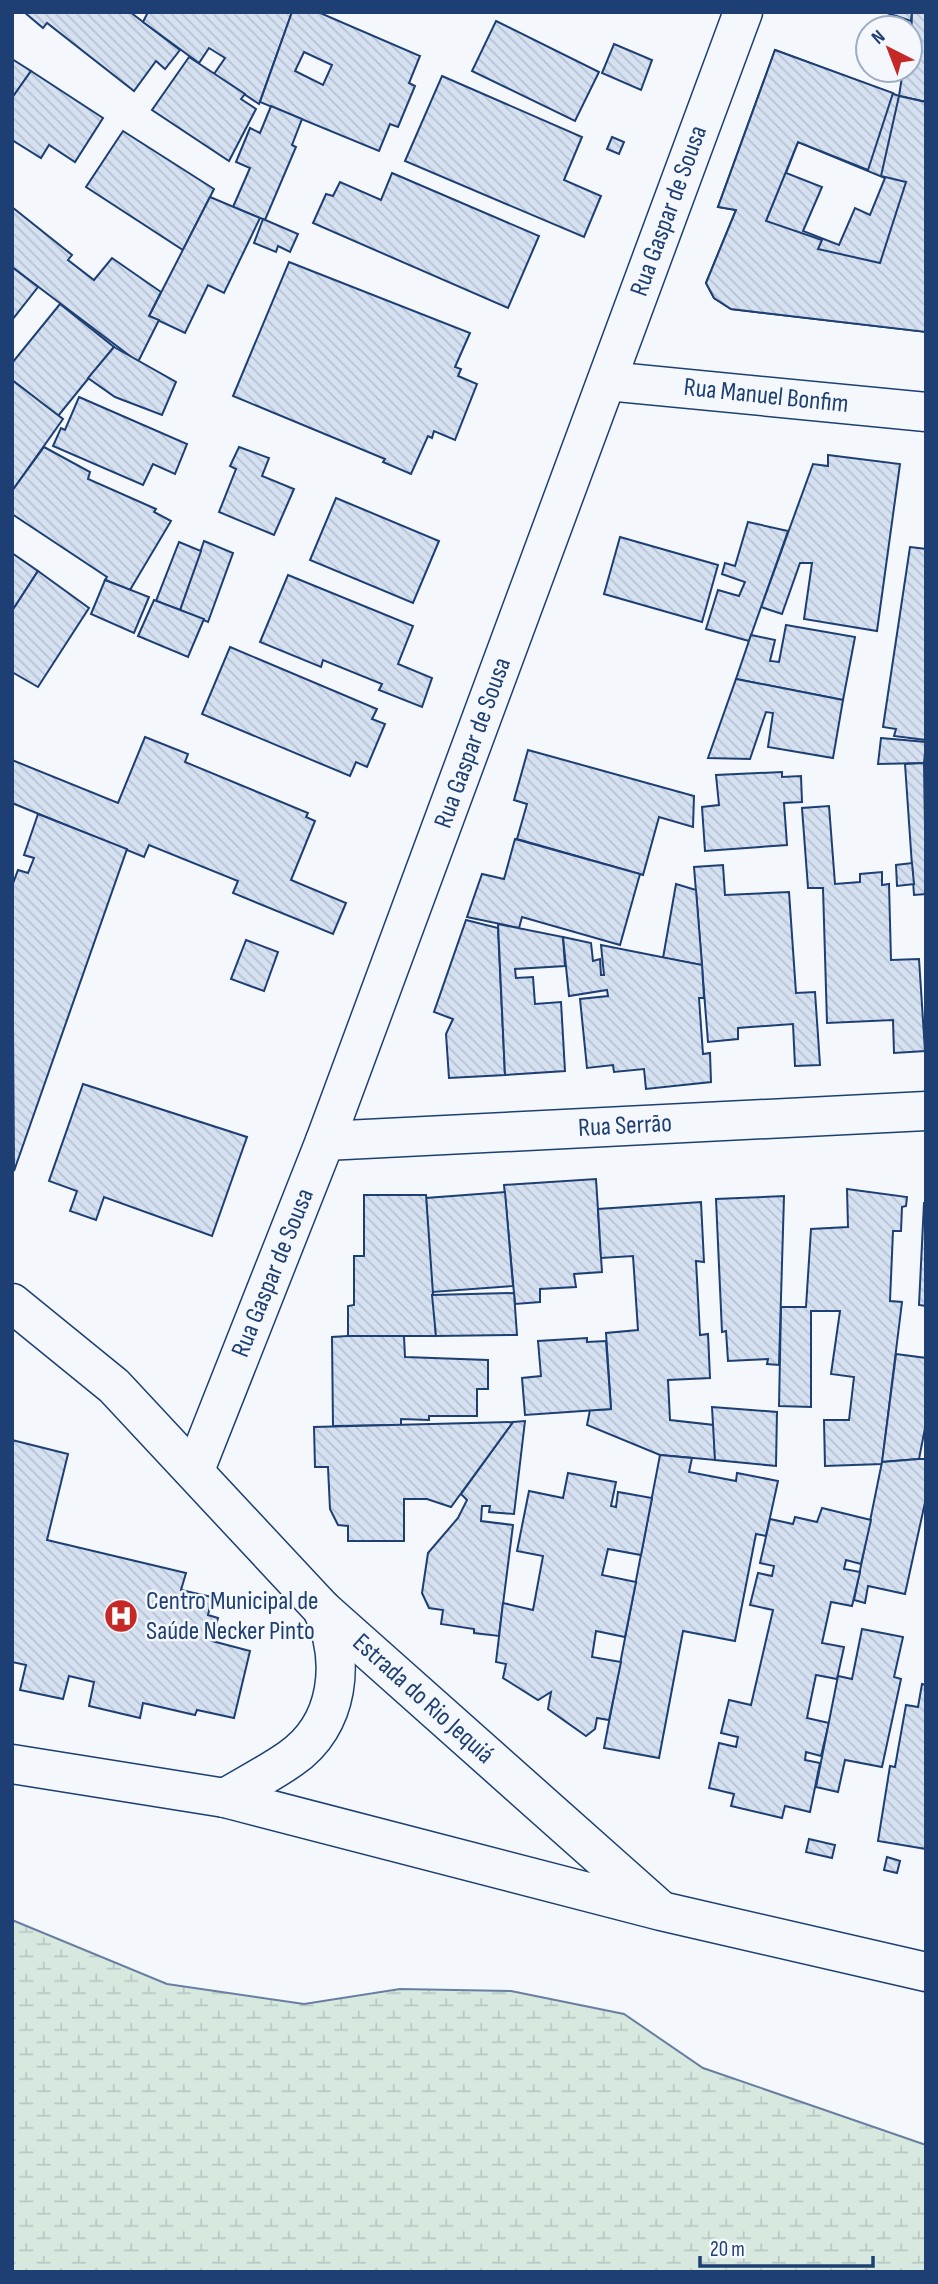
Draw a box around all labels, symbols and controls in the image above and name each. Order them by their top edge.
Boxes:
north arrow [854,14,924,84]
text: N [867,26,890,49]
street label: Rua Gaspar de Sousa [624,122,714,300]
street label: Rua Manuel Bonfim [682,372,850,420]
street label: Rua Gaspar de Sousa [428,654,518,832]
street label: Rua Serrão [577,1108,673,1144]
street label: Rua Gaspar de Sousa [225,1184,321,1362]
place label: Centro Municipal de Saúde Necker Pinto [146,1586,319,1647]
hospital icon: Centro Municipal de Saúde Necker Pinto [102,1597,140,1635]
street label: Estrada do Rio Jequiá [346,1627,500,1771]
scale bar [700,2224,873,2268]
text: 20 m [710,2237,745,2262]

